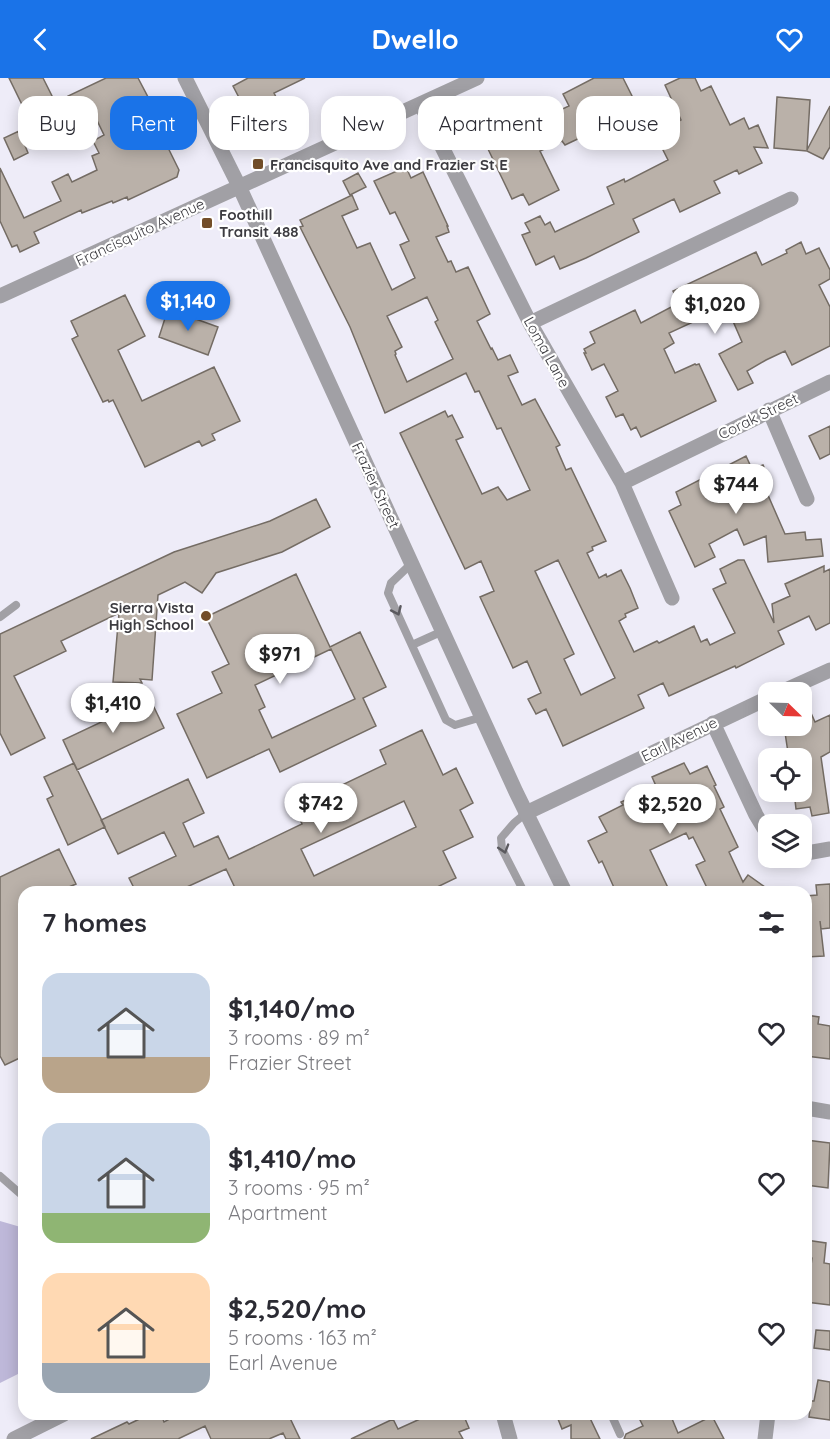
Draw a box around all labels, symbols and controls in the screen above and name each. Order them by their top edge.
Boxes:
text: Dwello [371,22,459,56]
icon: back [24,23,57,56]
icon: heart [773,23,806,56]
chip: Buy [18,96,98,150]
chip: Rent [110,96,197,150]
chip: Filters [209,96,309,150]
chip: New [321,96,406,150]
chip: Apartment [418,96,564,150]
chip: House [576,96,680,150]
place label: Francisquito Ave and Frazier St E [270,155,508,174]
marker: Francisquito Ave and Frazier St E [251,157,265,171]
street label: Francisquito Avenue [73,194,207,270]
place label: Foothill Transit 488 [219,205,299,241]
marker: Foothill Transit 488 [200,216,214,230]
pin: $1,140 [139,281,237,332]
pin: $1,020 [666,284,764,335]
text: $1,140 [160,288,216,313]
text: $1,020 [684,291,746,316]
street label: Loma Lane [520,313,574,391]
street label: Corak Street [715,388,801,444]
street label: Frazier Street [348,439,404,531]
pin: $744 [700,464,772,515]
text: $744 [713,471,759,496]
place label: Sierra Vista High School [109,598,194,634]
one-way arrow [389,604,401,615]
marker: Sierra Vista High School [199,609,213,623]
pin: $971 [244,634,316,685]
text: $971 [259,641,301,666]
north arrow [758,682,812,736]
map controls [758,682,812,868]
pin: $1,410 [64,683,162,734]
text: $1,410 [85,690,141,715]
street label: Earl Avenue [638,712,720,766]
button: locate [758,748,812,802]
pin: $742 [285,783,357,834]
pin: $2,520 [621,784,719,835]
text: $742 [298,790,344,815]
text: $2,520 [638,791,702,816]
button: layers [758,814,812,868]
one-way arrow [497,844,509,854]
text: 7 homes [42,906,147,939]
icon: filters [755,906,788,939]
text: $1,140/mo [228,992,355,1025]
icon: home [90,997,162,1069]
icon: heart [755,1017,788,1050]
text: 3 rooms · 89 m² [228,1025,370,1050]
text: Frazier Street [228,1050,352,1075]
text: $1,410/mo [228,1142,356,1175]
icon: home [90,1147,162,1219]
icon: heart [755,1167,788,1200]
text: 3 rooms · 95 m² [228,1175,370,1200]
text: Apartment [228,1200,328,1225]
text: $2,520/mo [228,1292,366,1325]
icon: home [90,1297,162,1369]
icon: heart [755,1317,788,1350]
text: 5 rooms · 163 m² [228,1325,377,1350]
text: Earl Avenue [228,1350,338,1375]

